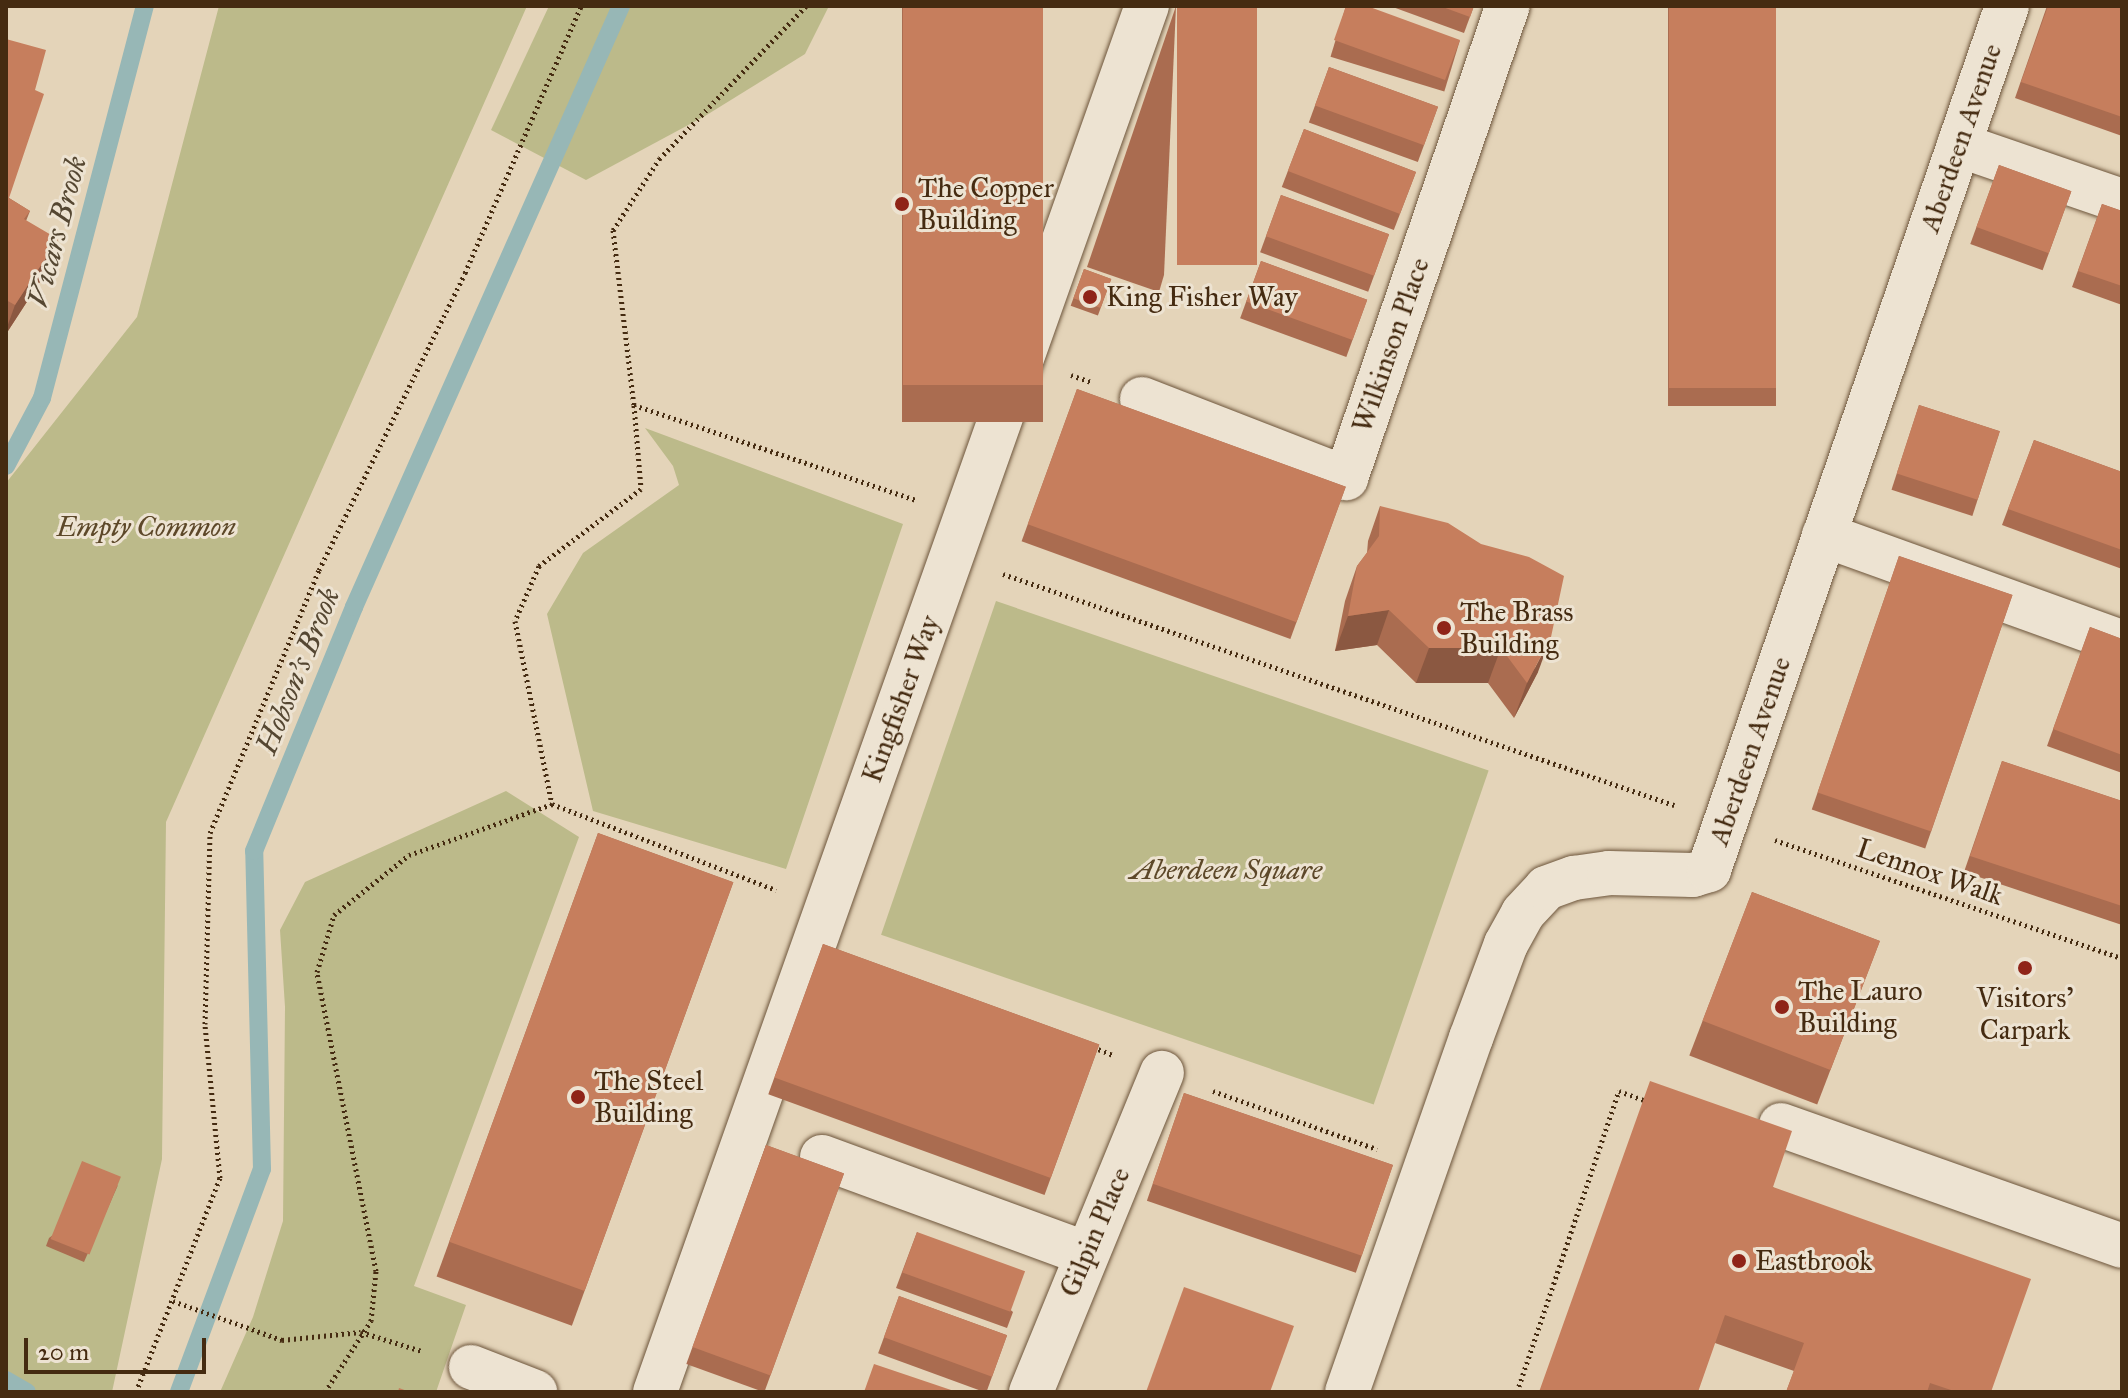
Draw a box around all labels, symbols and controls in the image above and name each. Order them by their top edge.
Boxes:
street label: Aberdeen Avenue [1913,39,2009,237]
water label: Vicars Brook [19,152,95,312]
place label: The Copper Building [918,171,1054,237]
marker: The Copper Building [893,195,911,213]
street label: Wilkinson Place [1345,253,1437,437]
place label: King Fisher Way [1106,280,1298,314]
marker: King Fisher Way [1081,288,1099,306]
park label: Empty Common [56,510,236,544]
water label: Hobson's Brook [248,582,348,760]
place label: The Brass Building [1460,595,1574,661]
street label: Kingfisher Way [855,611,947,787]
marker: The Brass Building [1435,619,1453,637]
street label: Aberdeen Avenue [1702,652,1798,850]
street label: Lennox Walk [1852,831,2008,913]
park label: Aberdeen Square [1130,853,1322,887]
marker: Visitors' Carpark [2016,959,2034,977]
place label: The Lauro Building [1798,974,1922,1040]
place label: Visitors' Carpark [1977,981,2073,1047]
marker: The Lauro Building [1773,998,1791,1016]
place label: The Steel Building [594,1064,703,1130]
marker: The Steel Building [569,1088,587,1106]
street label: Gilpin Place [1053,1162,1137,1302]
place label: Eastbrook [1755,1244,1872,1278]
marker: Eastbrook [1730,1252,1748,1270]
scale bar [28,1322,210,1372]
text: 20 m [38,1337,89,1367]

